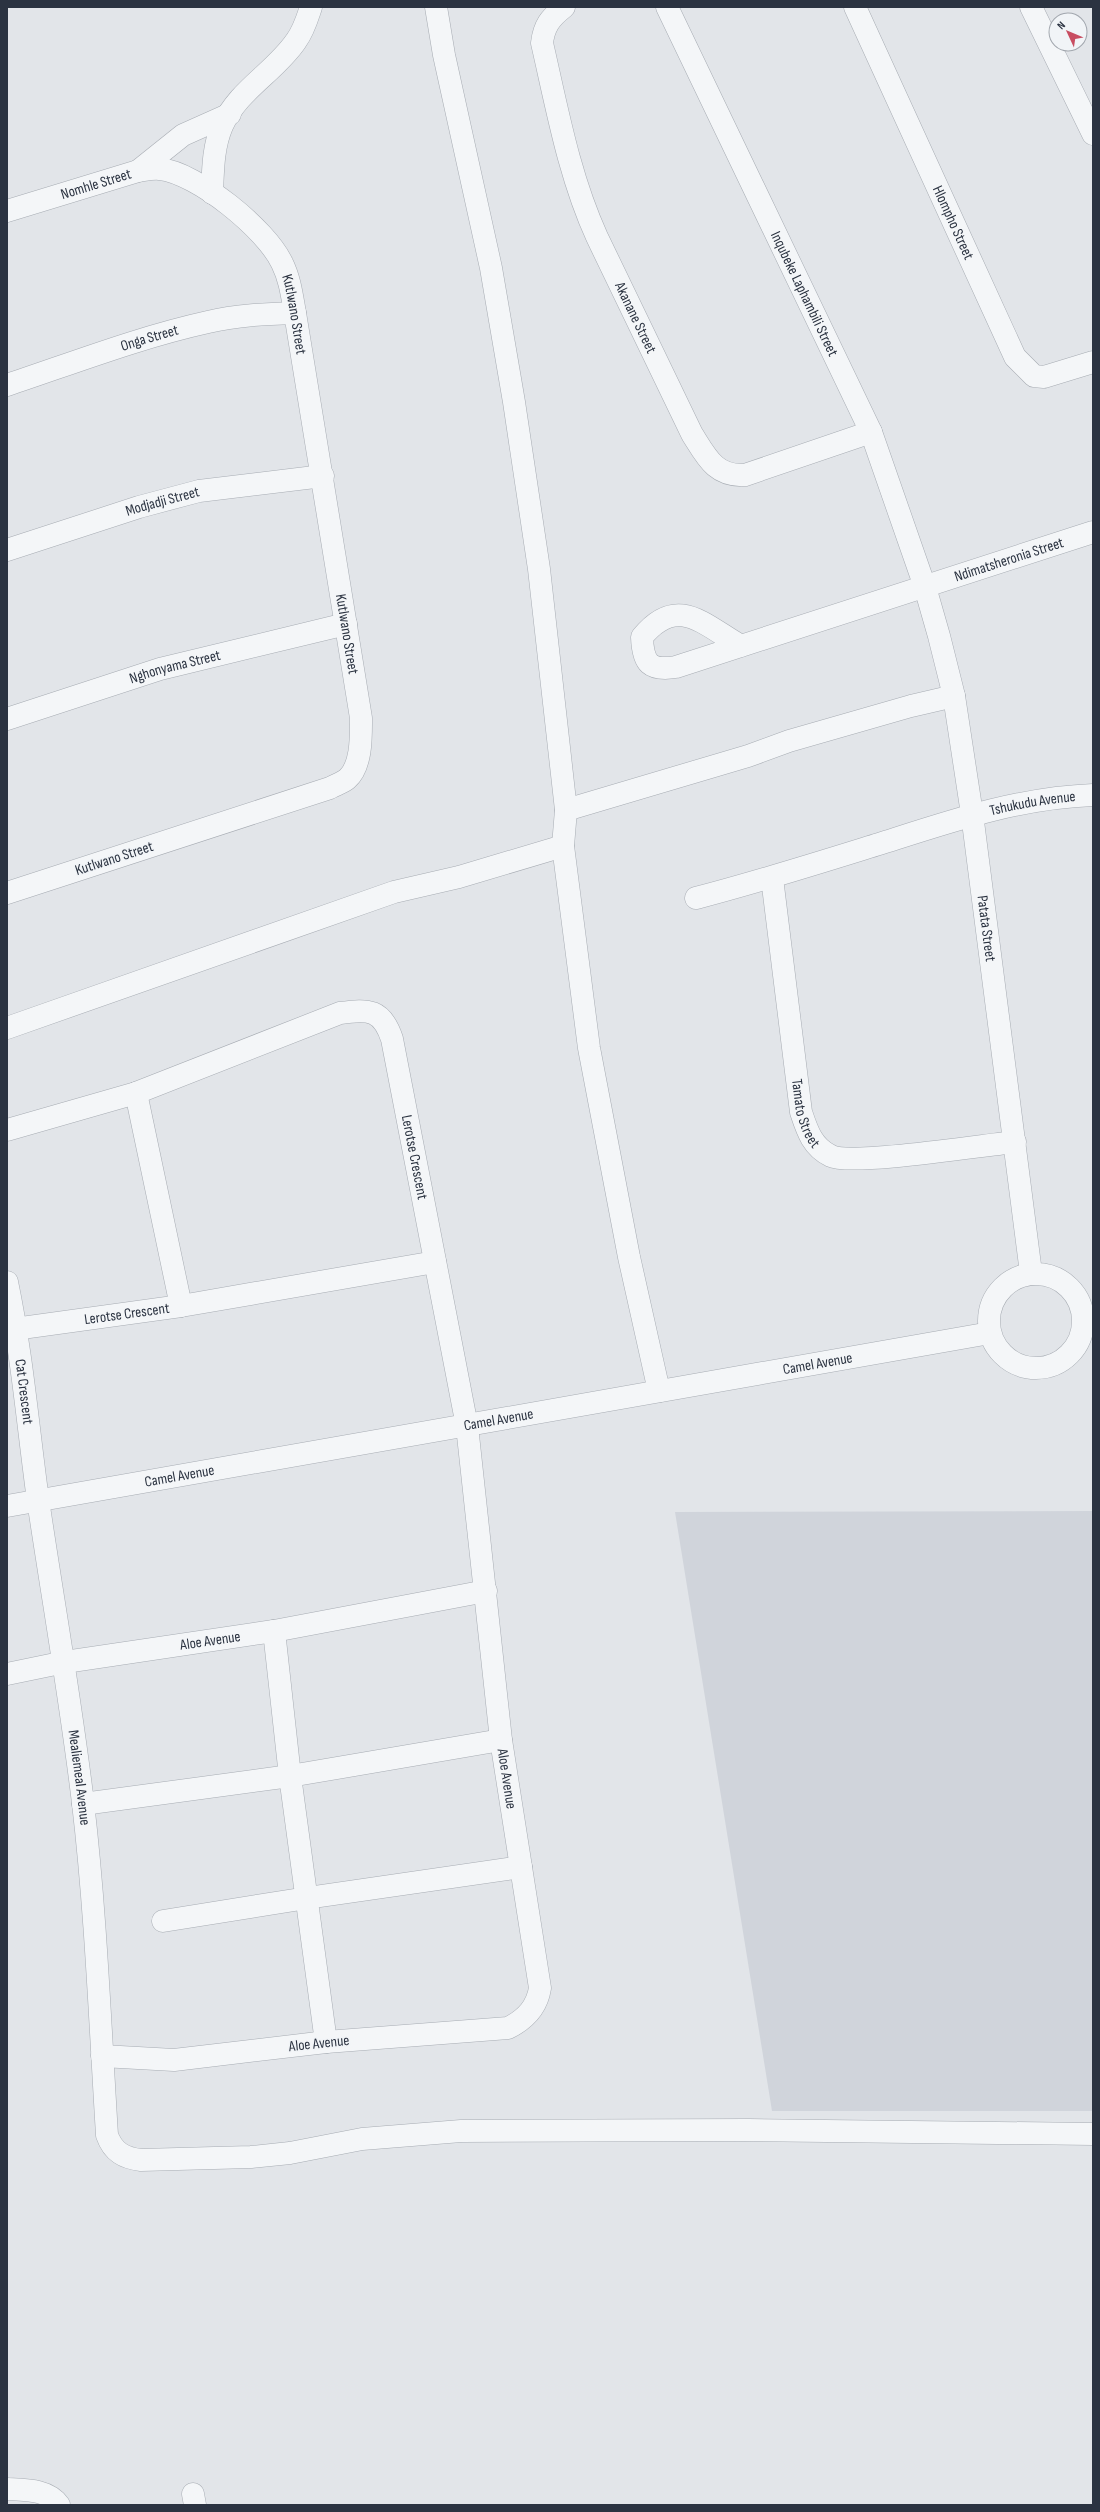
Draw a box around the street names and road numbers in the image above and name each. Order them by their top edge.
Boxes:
street label: Nomhle Street [58,164,134,204]
street label: Hlompho Street [928,183,978,263]
street label: Inqubeke Laphambili Street [766,228,842,360]
street label: Kutlwano Street [277,272,311,356]
street label: Akanane Street [610,278,661,357]
street label: Onga Street [118,321,181,356]
street label: Modjadji Street [123,482,202,521]
street label: Ndimatsheronia Street [952,533,1066,586]
street label: Kutlwano Street [331,593,363,676]
street label: Nghonyama Street [127,646,223,688]
street label: Tshukudu Avenue [988,787,1076,820]
street label: Kutlwano Street [73,837,156,880]
street label: Patata Street [973,894,1000,963]
street label: Tamato Street [787,1078,824,1152]
street label: Lerotse Crescent [397,1113,432,1202]
street label: Lerotse Crescent [83,1299,171,1329]
street label: Camel Avenue [781,1348,854,1379]
street label: Cat Crescent [10,1358,37,1426]
street label: Camel Avenue [462,1405,535,1435]
street label: Camel Avenue [143,1461,216,1492]
street label: Aloe Avenue [178,1627,242,1655]
street label: Mealiemeal Avenue [64,1729,94,1826]
street label: Aloe Avenue [492,1746,521,1810]
street label: Aloe Avenue [287,2031,350,2056]

